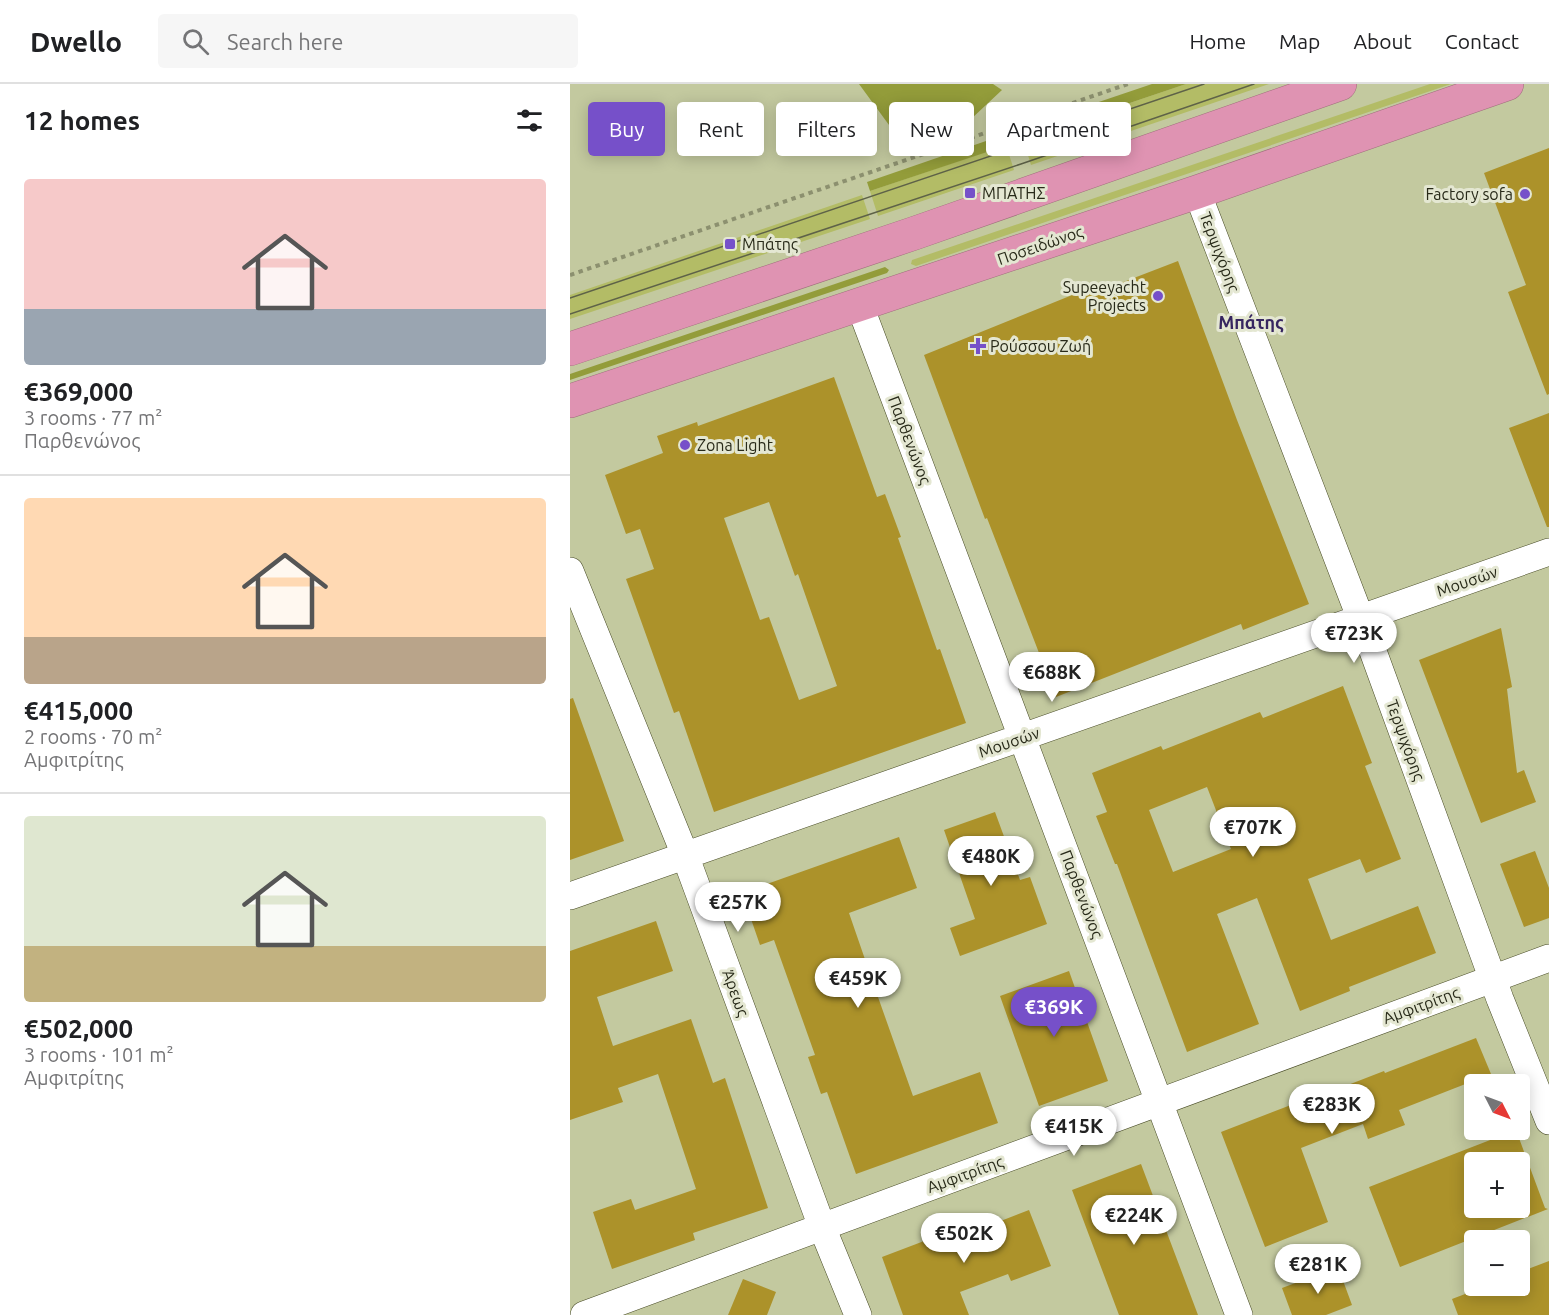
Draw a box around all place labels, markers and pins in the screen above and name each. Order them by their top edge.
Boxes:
place label: ΜΠΑΤΗΣ [982,184,1046,202]
place label: Factory sofa [1426,185,1513,203]
marker: ΜΠΑΤΗΣ [963,186,977,200]
marker: Factory sofa [1518,187,1532,201]
place label: Μπάτης [742,235,798,254]
marker: Μπάτης [723,237,737,251]
place label: Supeeyacht Projects [1063,278,1147,314]
marker: Supeeyacht Projects [1151,289,1165,303]
place label: Ρούσσου Ζωή [990,337,1091,355]
marker: Ρούσσου Ζωή [971,339,985,353]
place label: Zona Light [697,436,774,454]
marker: Zona Light [678,438,692,452]
pin: €723K [1312,613,1396,664]
pin: €688K [1010,652,1094,703]
pin: €707K [1211,807,1295,858]
pin: €480K [949,836,1033,887]
pin: €257K [696,882,780,933]
pin: €459K [816,958,900,1009]
pin: €369K [1012,987,1096,1038]
pin: €283K [1290,1084,1374,1135]
pin: €415K [1032,1106,1116,1157]
pin: €224K [1092,1195,1176,1246]
pin: €502K [922,1213,1006,1264]
pin: €281K [1276,1244,1360,1295]

